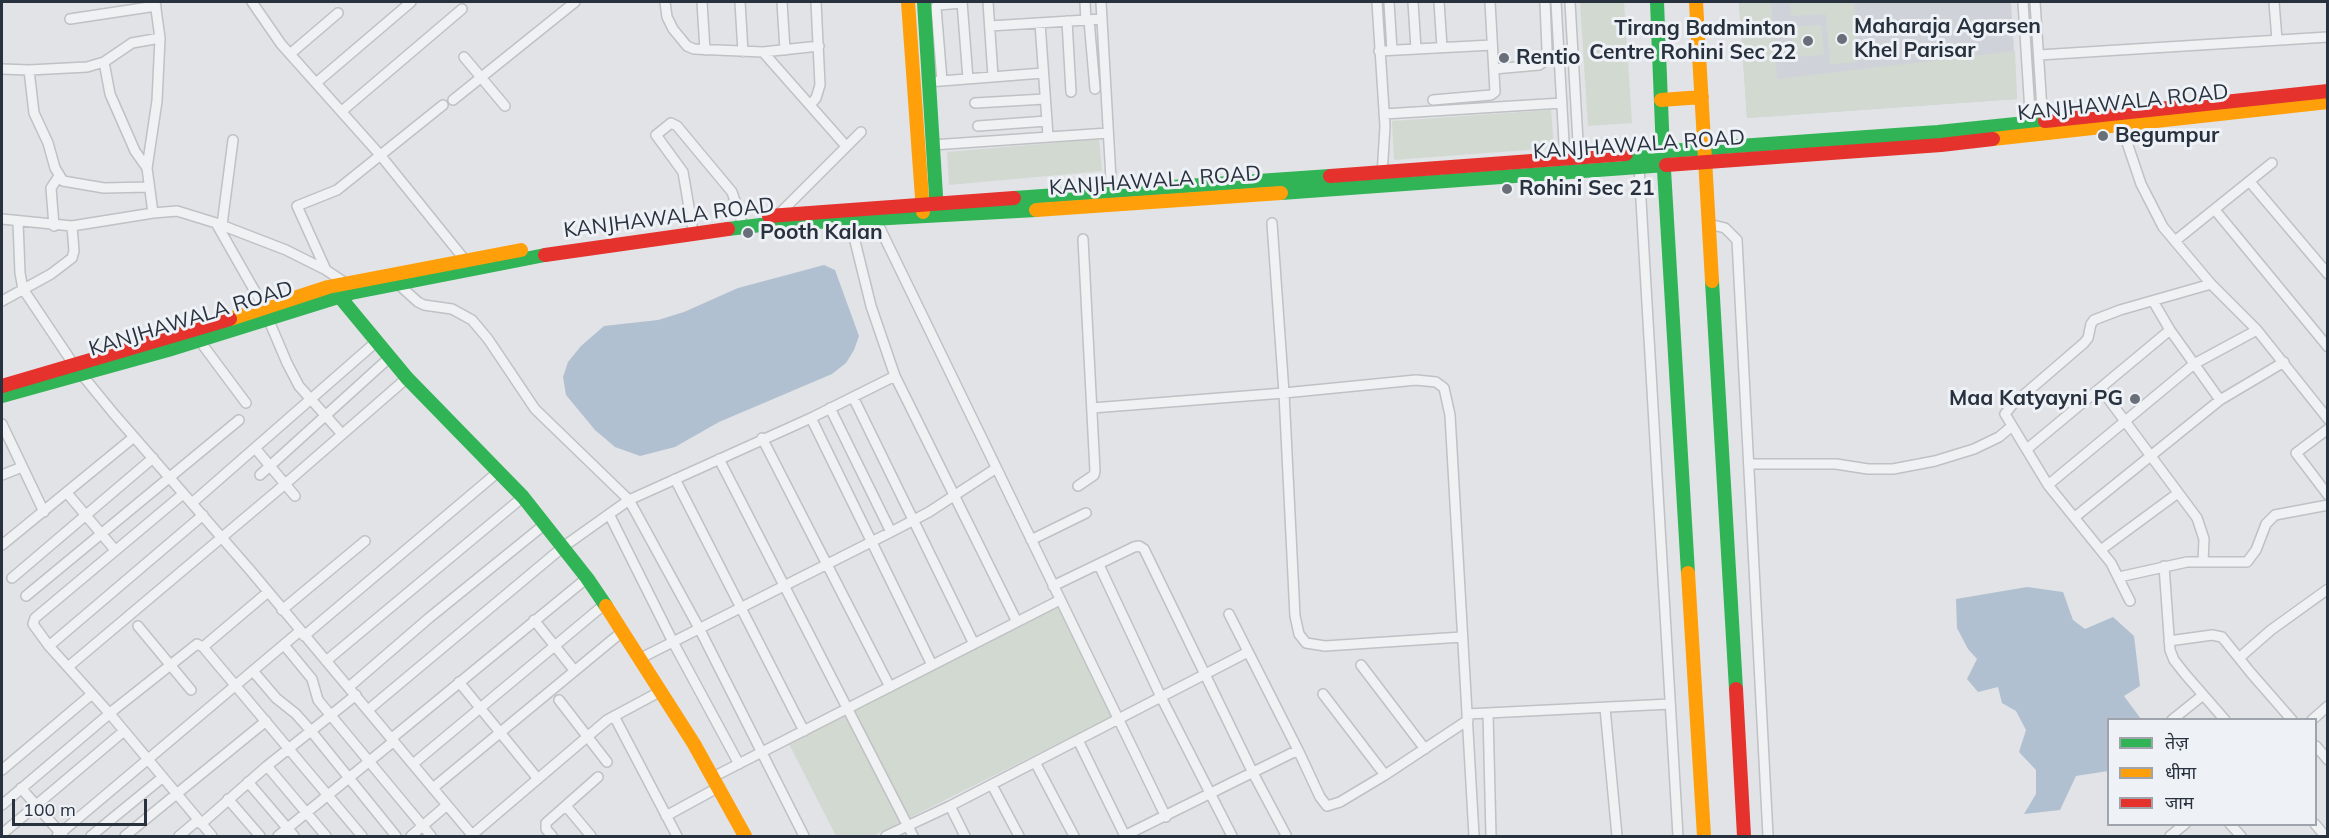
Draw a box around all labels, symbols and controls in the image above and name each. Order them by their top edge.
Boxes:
place label: Maharaja Agarsen Khel Parisar [1854,14,2041,64]
place label: Tirang Badminton Centre Rohini Sec 22 [1589,16,1796,66]
marker: Maharaja Agarsen Khel Parisar [1835,32,1849,46]
marker: Tirang Badminton Centre Rohini Sec 22 [1801,34,1815,48]
place label: Rentio [1516,45,1581,71]
marker: Rentio [1497,51,1511,65]
street label: KANJHAWALA ROAD [2016,79,2230,127]
place label: Begumpur [2115,123,2219,149]
street label: KANJHAWALA ROAD [1532,125,1746,165]
marker: Begumpur [2096,129,2110,143]
street label: KANJHAWALA ROAD [1048,161,1262,201]
place label: Rohini Sec 21 [1519,176,1655,202]
marker: Rohini Sec 21 [1500,182,1514,196]
street label: KANJHAWALA ROAD [562,193,776,243]
place label: Pooth Kalan [760,220,883,246]
marker: Pooth Kalan [741,226,755,240]
street label: KANJHAWALA ROAD [86,276,296,362]
place label: Maa Katyayni PG [1949,386,2123,412]
marker: Maa Katyayni PG [2128,392,2142,406]
legend [2107,718,2317,826]
text: तेज़ [2165,731,2189,754]
text: धीमा [2165,761,2196,784]
scale bar [15,787,150,825]
text: जाम [2165,791,2194,814]
text: 100 m [23,798,76,821]

